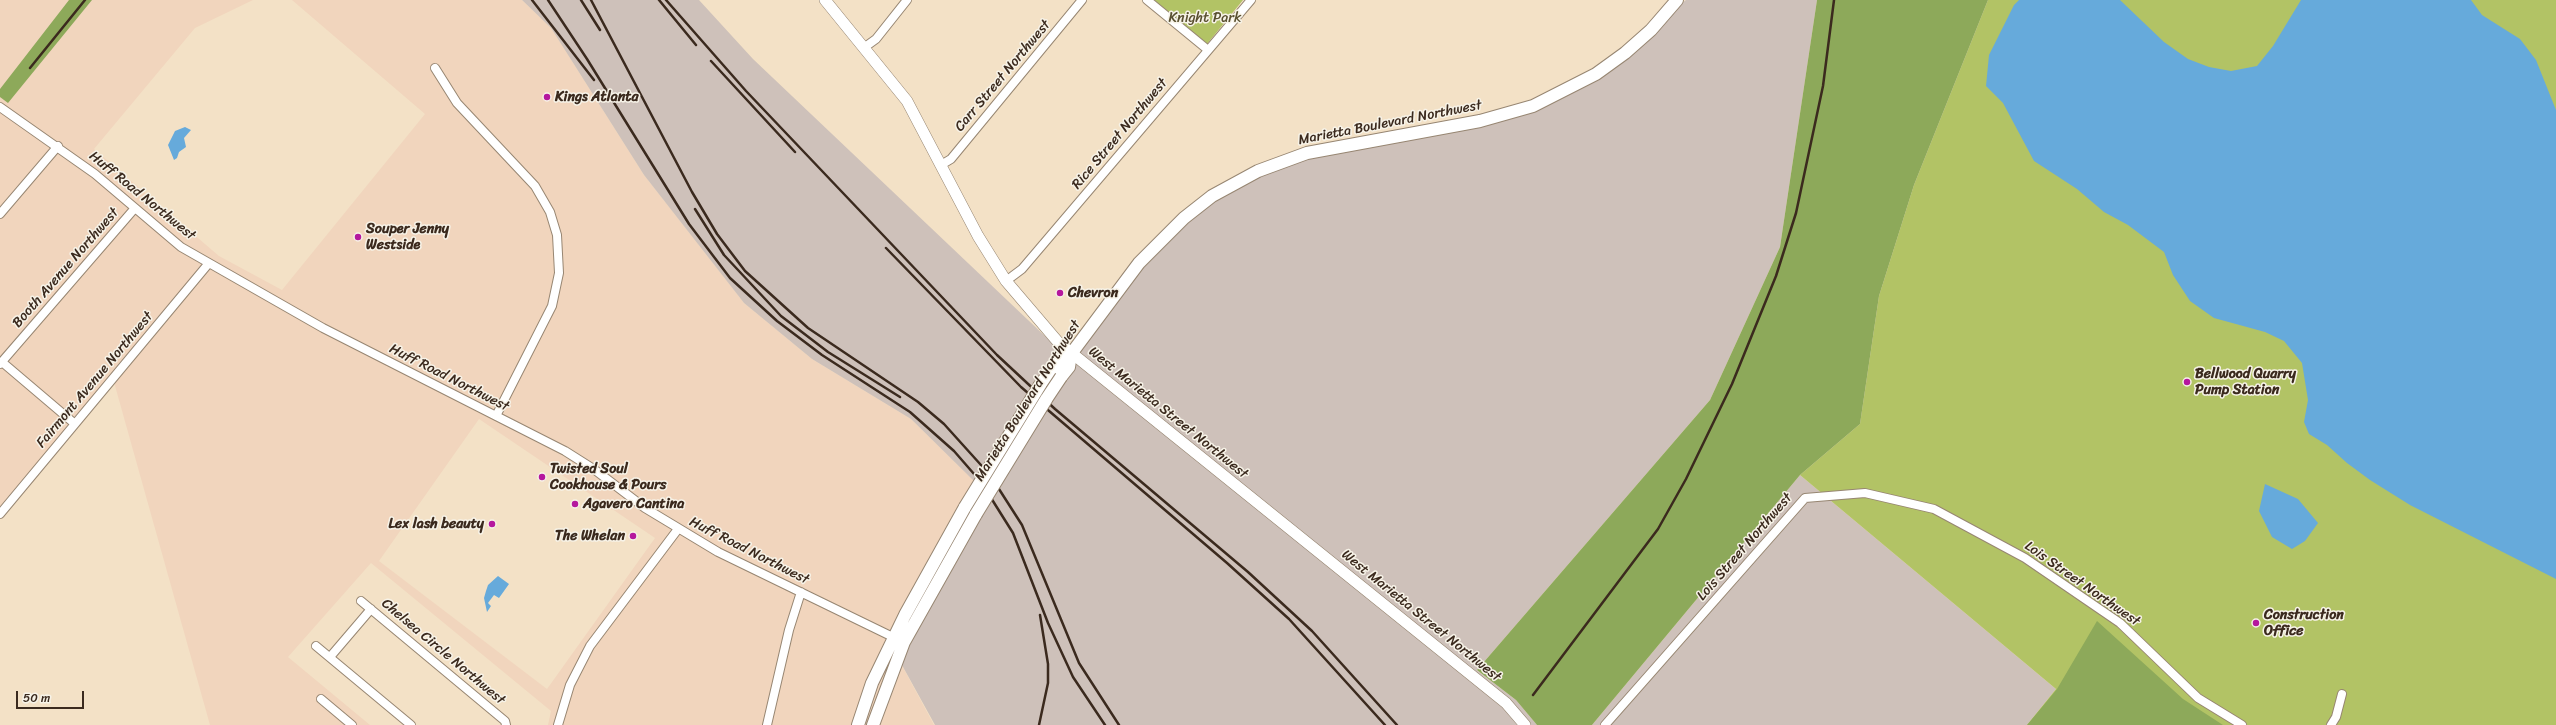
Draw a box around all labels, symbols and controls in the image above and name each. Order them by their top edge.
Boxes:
park label: Knight Park [1169,10,1241,26]
street label: Carr Street Northwest [952,17,1054,135]
street label: Rice Street Northwest [1069,75,1171,193]
place label: Kings Atlanta [555,89,638,105]
marker: Kings Atlanta [542,92,552,102]
street label: Marietta Boulevard Northwest [1297,97,1483,149]
street label: Huff Road Northwest [85,148,199,244]
street label: Booth Avenue Northwest [9,205,123,331]
place label: Souper Jenny Westside [366,221,449,254]
marker: Souper Jenny Westside [353,232,363,242]
place label: Chevron [1068,285,1118,301]
marker: Chevron [1055,288,1065,298]
street label: Fairmont Avenue Northwest [33,308,157,452]
street label: Marietta Boulevard Northwest [971,317,1085,485]
street label: Huff Road Northwest [386,341,512,415]
street label: West Marietta Street Northwest [1085,343,1251,483]
place label: Bellwood Quarry Pump Station [2195,366,2296,398]
marker: Bellwood Quarry Pump Station [2182,377,2192,387]
place label: Twisted Soul Cookhouse & Pours [550,461,667,494]
marker: Twisted Soul Cookhouse & Pours [537,472,547,482]
street label: Lois Street Northwest [1694,490,1796,604]
place label: Agavero Cantina [583,496,684,512]
marker: Agavero Cantina [570,499,580,509]
street label: Huff Road Northwest [686,514,812,588]
place label: Lex lash beauty [388,516,484,532]
marker: Lex lash beauty [487,519,497,529]
place label: The Whelan [555,528,625,544]
marker: The Whelan [628,531,638,541]
street label: Lois Street Northwest [2021,538,2143,630]
street label: West Marietta Street Northwest [1338,546,1504,686]
street label: Chelsea Circle Northwest [378,595,508,709]
place label: Construction Office [2264,607,2344,640]
marker: Construction Office [2251,618,2261,628]
scale bar [18,683,86,709]
text: 50 m [23,687,50,709]

